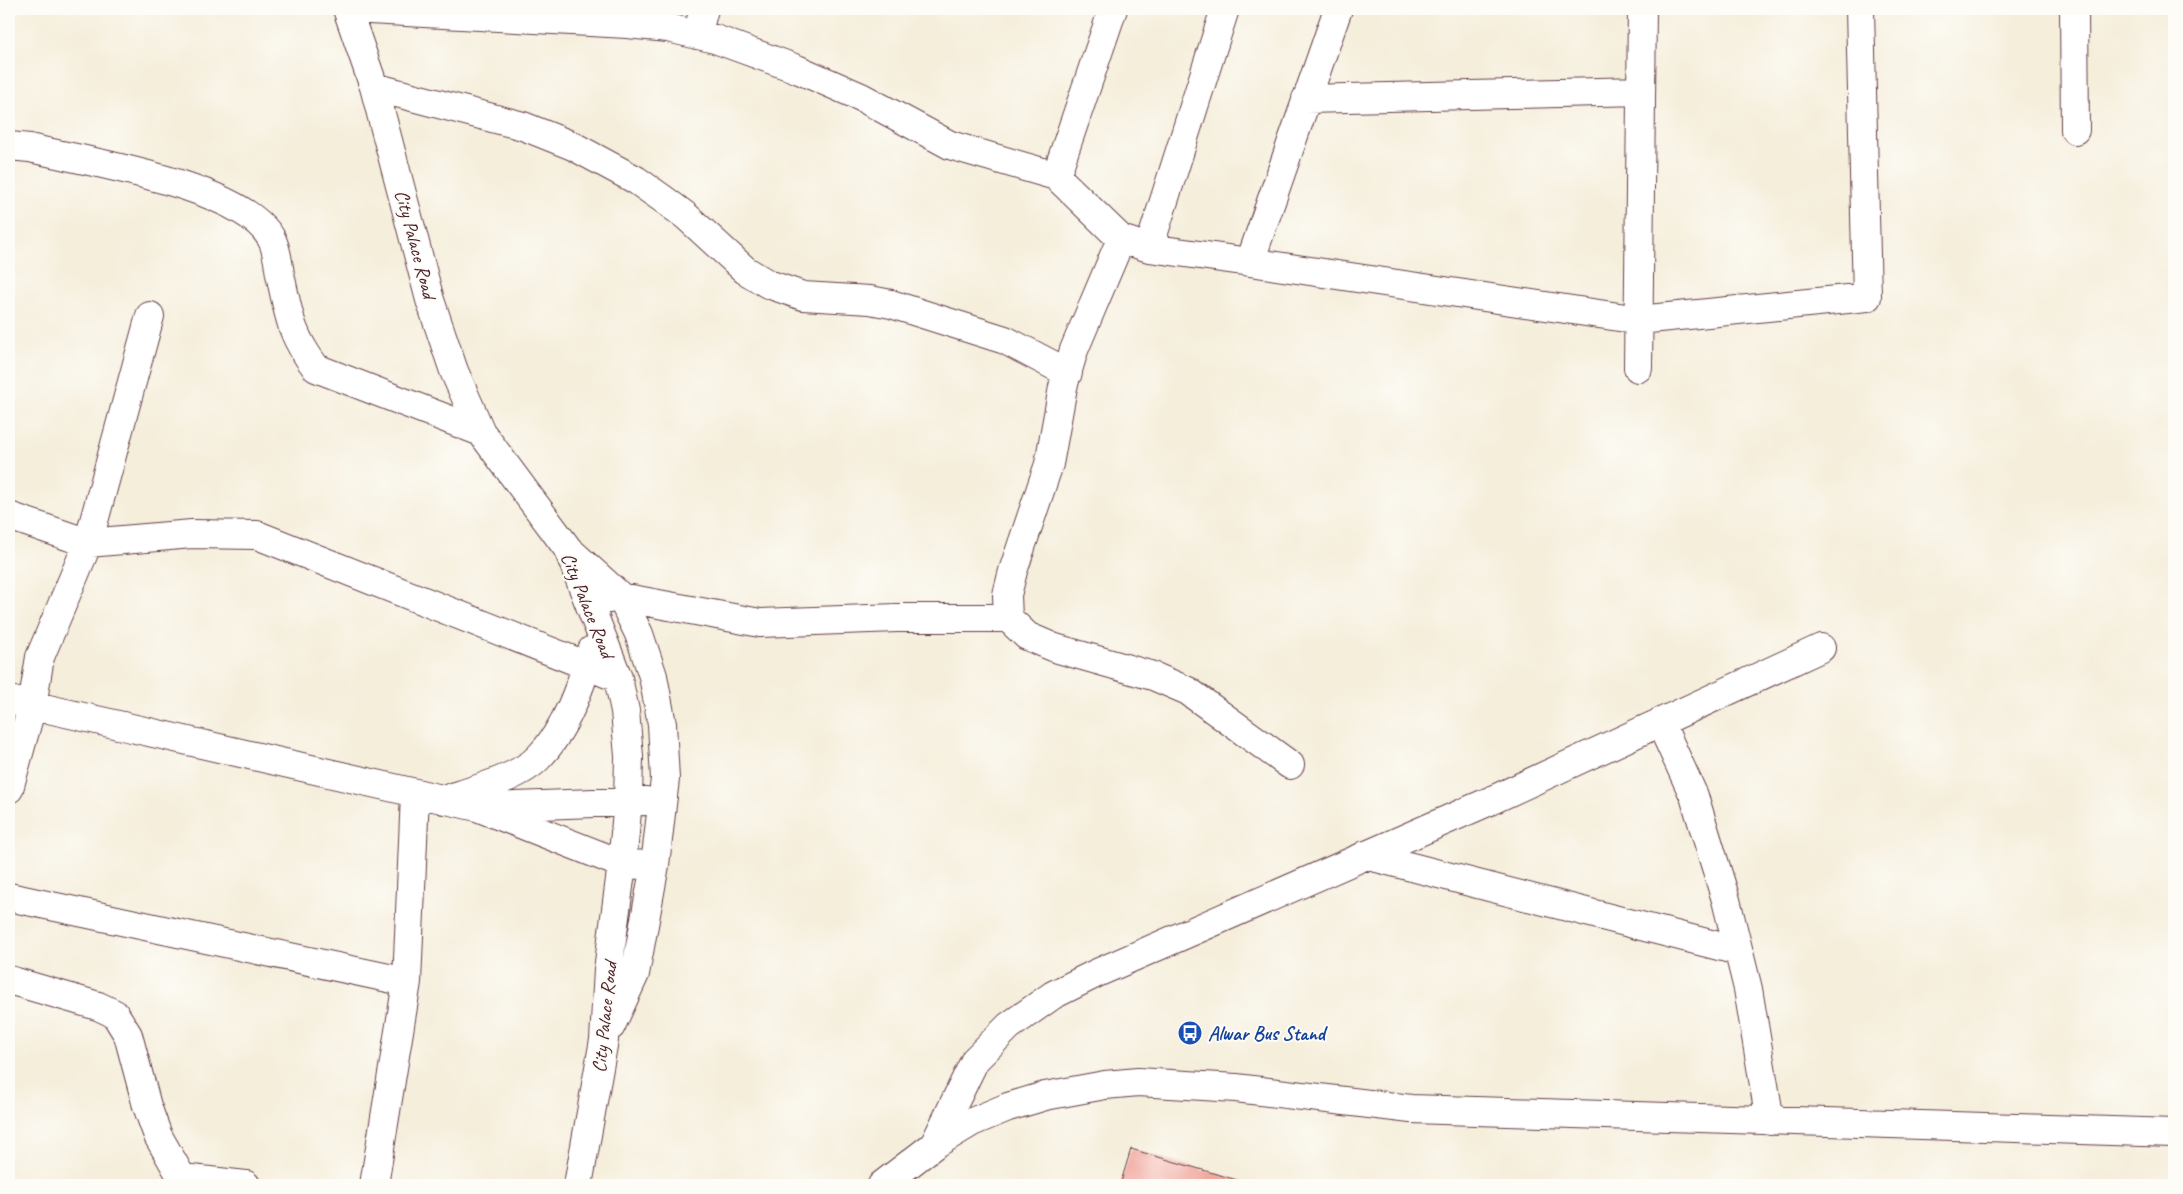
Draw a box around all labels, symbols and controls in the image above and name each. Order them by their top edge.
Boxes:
street label: City Palace Road [389,187,443,304]
street label: City Palace Road [555,549,621,664]
street label: City Palace Road [586,957,623,1074]
bus stop icon: Alwar Bus Stand [1177,1020,1203,1046]
place label: Alwar Bus Stand [1208,1021,1329,1046]

